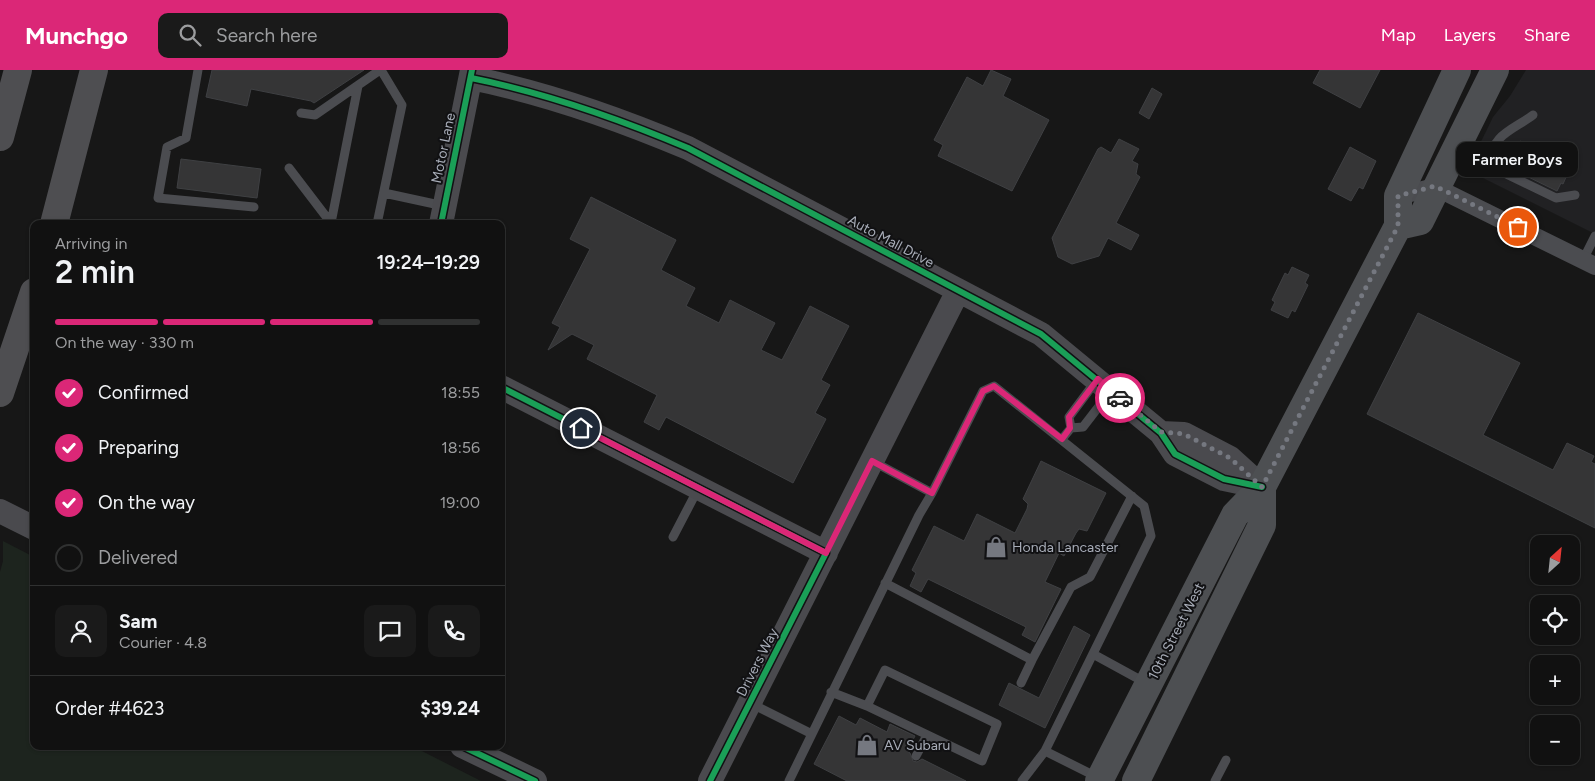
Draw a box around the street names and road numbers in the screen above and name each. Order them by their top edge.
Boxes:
street label: Motor Lane [428,111,459,185]
street label: Auto Mall Drive [845,212,937,271]
street label: 10th Street West [1145,580,1208,682]
street label: Drivers Way [733,625,782,699]

